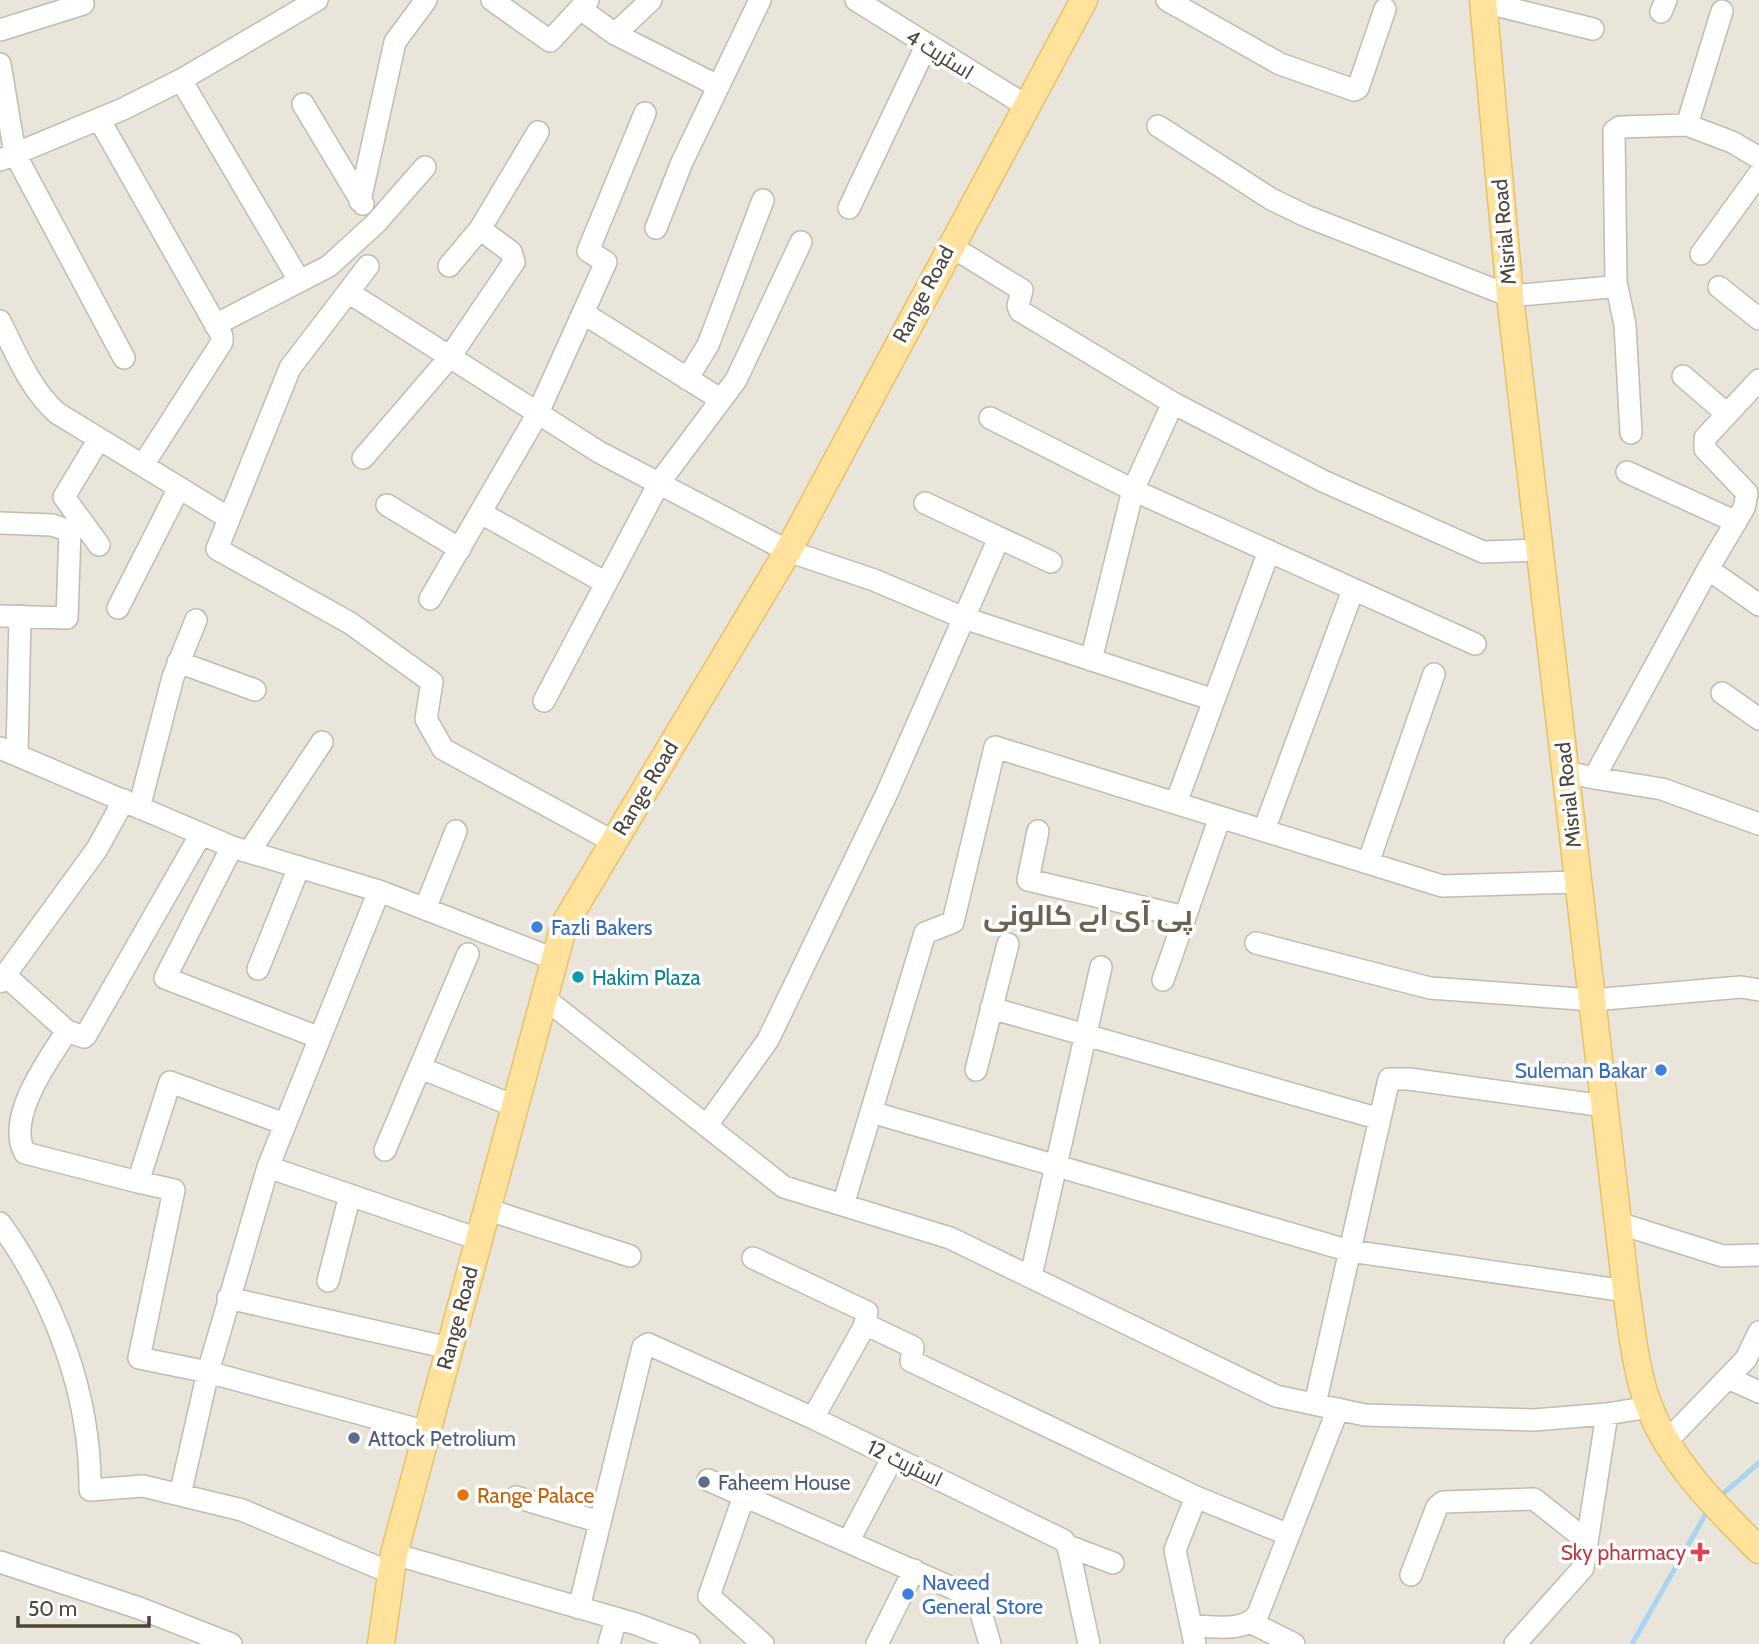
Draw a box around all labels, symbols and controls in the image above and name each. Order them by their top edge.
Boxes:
street label: اسٹریٹ 4 [902,23,978,85]
street label: Misrial Road [1487,178,1521,286]
street label: Range Road [887,241,959,347]
street label: Range Road [607,736,683,840]
street label: Misrial Road [1550,741,1586,849]
district label: پی آی اے کالونی [983,898,1193,935]
place label: Fazli Bakers [551,915,653,940]
marker: Fazli Bakers [529,919,545,935]
place label: Hakim Plaza [592,965,701,990]
marker: Hakim Plaza [570,969,586,985]
place label: Suleman Bakar [1515,1058,1647,1083]
marker: Suleman Bakar [1653,1062,1669,1078]
street label: Range Road [431,1264,483,1372]
place label: Attock Petrolium [368,1426,516,1451]
marker: Attock Petrolium [346,1430,362,1446]
street label: اسٹریٹ 12 [863,1434,947,1492]
place label: Faheem House [718,1470,851,1495]
marker: Faheem House [696,1474,712,1490]
place label: Range Palace [477,1483,595,1508]
marker: Range Palace [455,1487,471,1503]
place label: Sky pharmacy [1561,1540,1686,1565]
marker: Sky pharmacy [1692,1544,1708,1560]
place label: Naveed General Store [922,1570,1043,1619]
scale bar [18,1584,149,1628]
marker: Naveed General Store [900,1586,916,1602]
text: 50 m [28,1596,77,1621]

